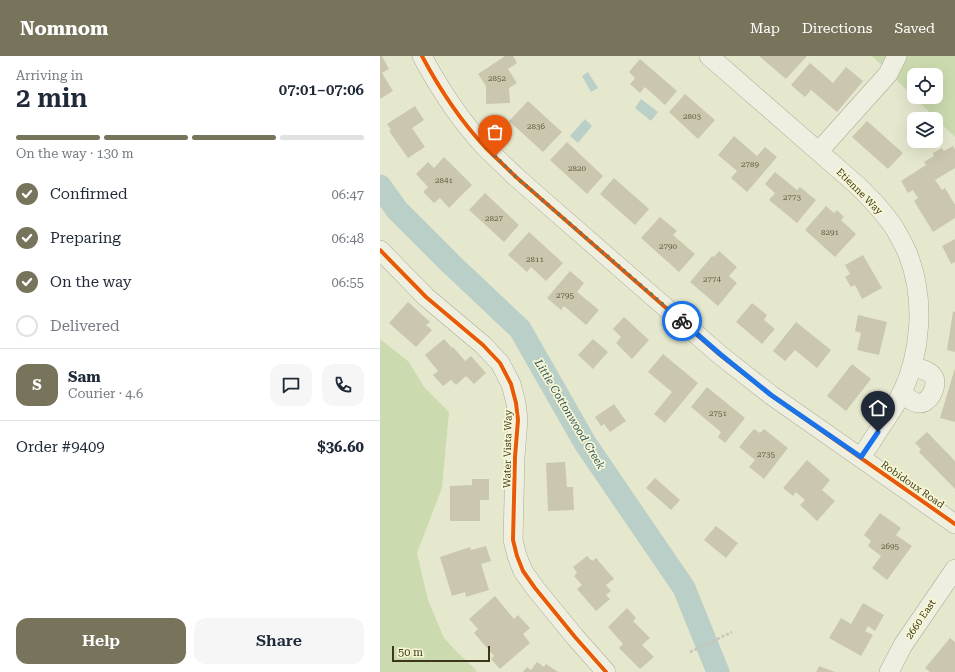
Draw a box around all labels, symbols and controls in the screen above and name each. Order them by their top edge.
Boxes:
text: Nomnom [20,17,108,40]
text: Map [750,20,780,36]
text: Directions [802,20,872,36]
text: Saved [894,20,935,36]
text: Arriving in [16,68,83,83]
map controls [907,68,943,148]
button: locate [907,68,943,104]
house number: 2852 [488,74,506,83]
text: 07:01–07:06 [279,81,364,99]
text: 2 min [16,83,88,113]
house number: 2803 [683,112,701,121]
button: layers [907,112,943,148]
pin [478,115,512,156]
icon: bag [484,121,506,143]
house number: 2836 [527,122,545,131]
text: On the way · 130 m [16,146,133,161]
house number: 2789 [741,160,759,169]
house number: 2820 [568,164,586,173]
street label: Etienne Way [834,166,885,217]
house number: 2841 [435,176,453,185]
icon: check [16,183,38,205]
text: Confirmed [50,185,128,203]
text: 06:47 [332,187,364,202]
house number: 2773 [783,193,801,202]
house number: 2827 [485,214,503,223]
icon: check [16,227,38,249]
house number: 8291 [821,228,839,237]
text: Preparing [50,229,121,247]
text: 06:48 [332,231,364,246]
house number: 2790 [659,242,677,251]
house number: 2811 [526,255,544,264]
icon: check [16,271,38,293]
text: On the way [50,273,132,291]
text: 06:55 [332,275,364,290]
house number: 2774 [703,275,721,284]
house number: 2795 [556,291,574,300]
courier [662,301,702,341]
icon: bike [671,310,693,332]
text: Delivered [50,317,120,335]
water label: Little Cottonwood Creek [531,356,608,471]
button: chat [270,364,312,406]
button: phone [322,364,364,406]
text: Sam [68,368,101,386]
text: S [32,376,42,394]
text: Courier · 4.6 [68,386,143,401]
pin [861,391,895,432]
icon: home [867,397,889,419]
house number: 2751 [709,409,727,418]
street label: Water Vista Way [501,410,514,488]
text: Order #9409 [16,438,105,456]
text: $36.60 [317,438,364,456]
house number: 2735 [757,450,775,459]
street label: Robidoux Road [879,459,947,511]
house number: 2695 [881,542,899,551]
street label: 2660 East [903,597,938,641]
button: Help [16,618,186,664]
button: Share [194,618,364,664]
scale bar [392,644,490,663]
text: 50 m [398,646,423,659]

